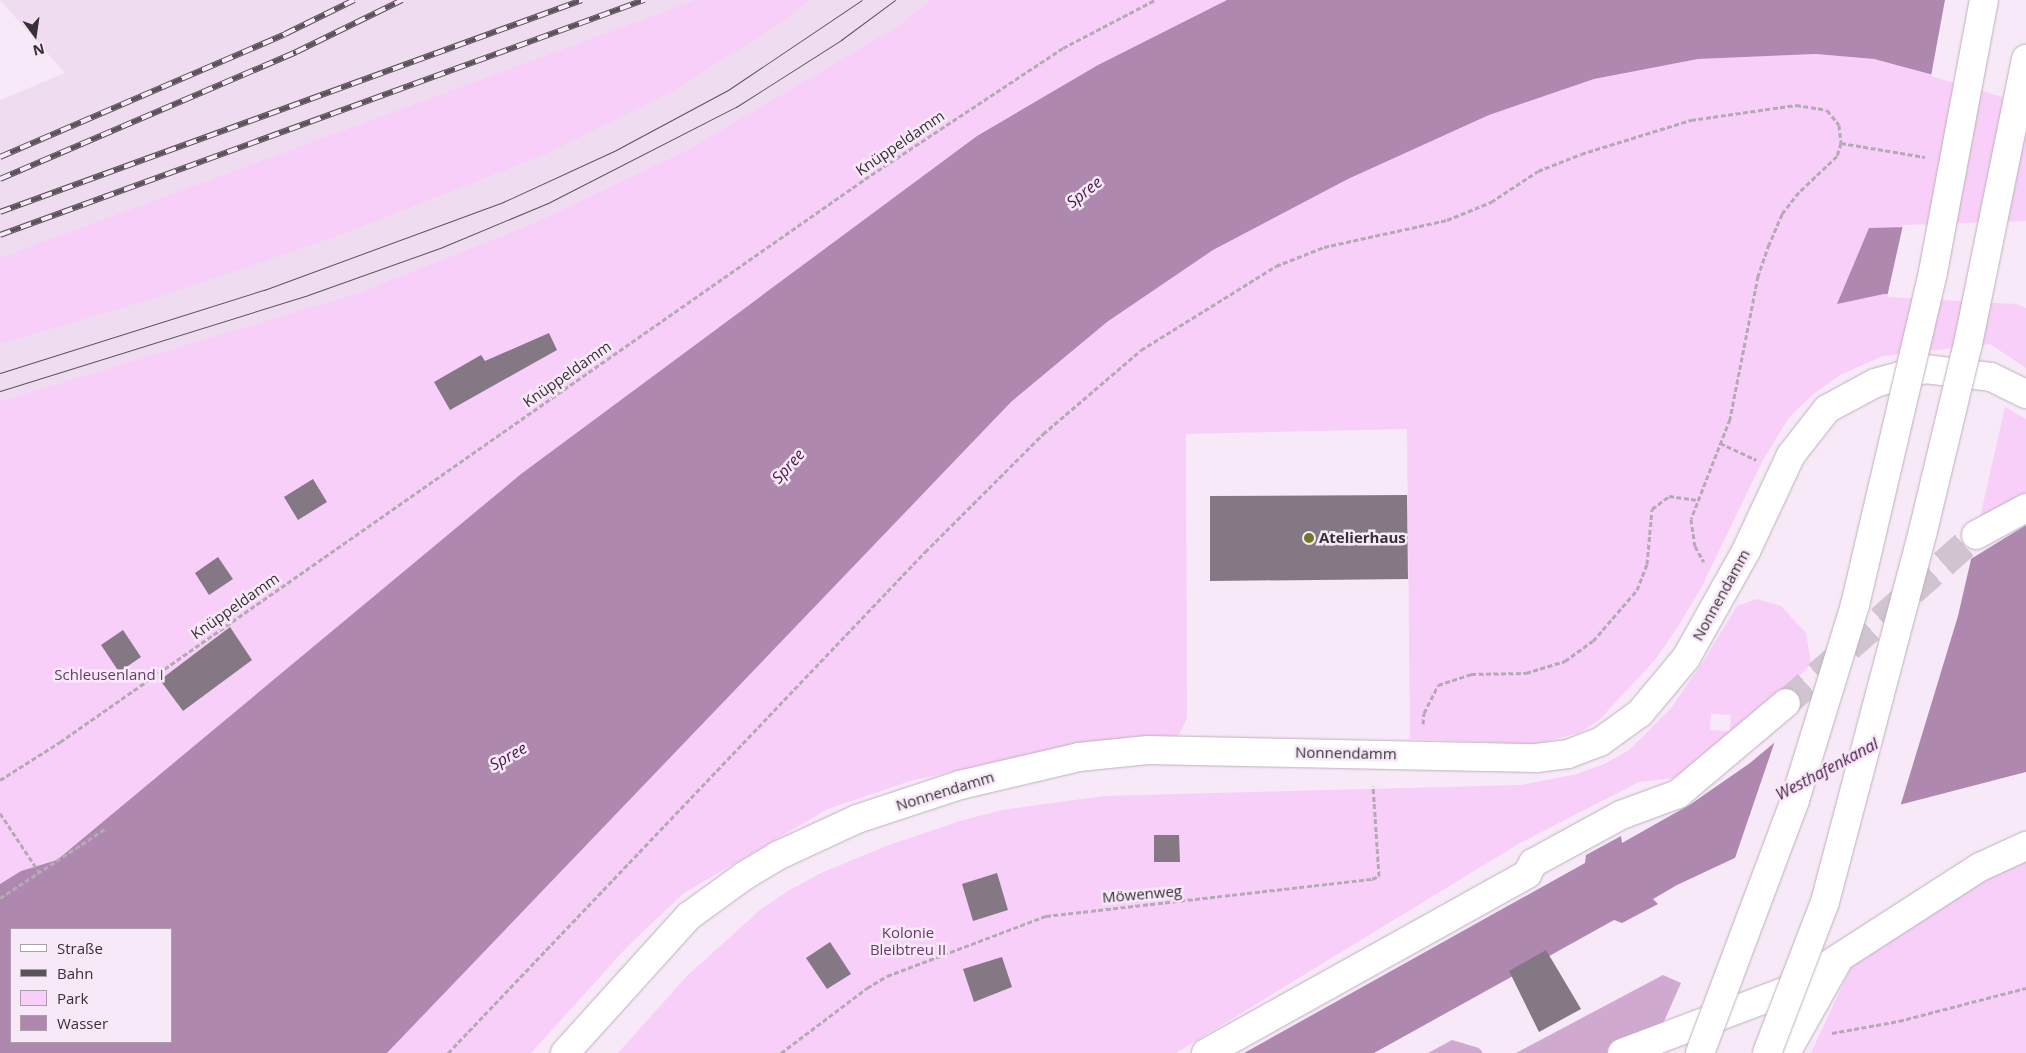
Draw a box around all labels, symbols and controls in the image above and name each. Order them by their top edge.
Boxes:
north arrow [10,10,60,60]
text: N [31,39,47,61]
street label: Knüppeldamm [852,107,948,179]
water label: Spree [1063,172,1105,212]
street label: Knüppeldamm [519,337,615,411]
water label: Spree [768,445,808,487]
place label: Atelierhaus [1319,529,1406,547]
marker: Atelierhaus [1303,532,1315,544]
street label: Nonnendamm [1688,546,1754,644]
street label: Knüppeldamm [187,569,283,643]
park label: Schleusenland I [54,666,164,684]
water label: Westhafenkanal [1772,734,1882,804]
water label: Spree [486,738,530,774]
street label: Nonnendamm [1295,743,1397,763]
street label: Nonnendamm [894,768,996,814]
street label: Möwenweg [1101,882,1183,906]
park label: Kolonie Bleibtreu II [870,923,946,958]
legend [10,928,172,1043]
text: Straße [57,938,103,958]
text: Bahn [57,963,93,983]
text: Park [57,988,88,1008]
text: Wasser [57,1013,108,1033]

